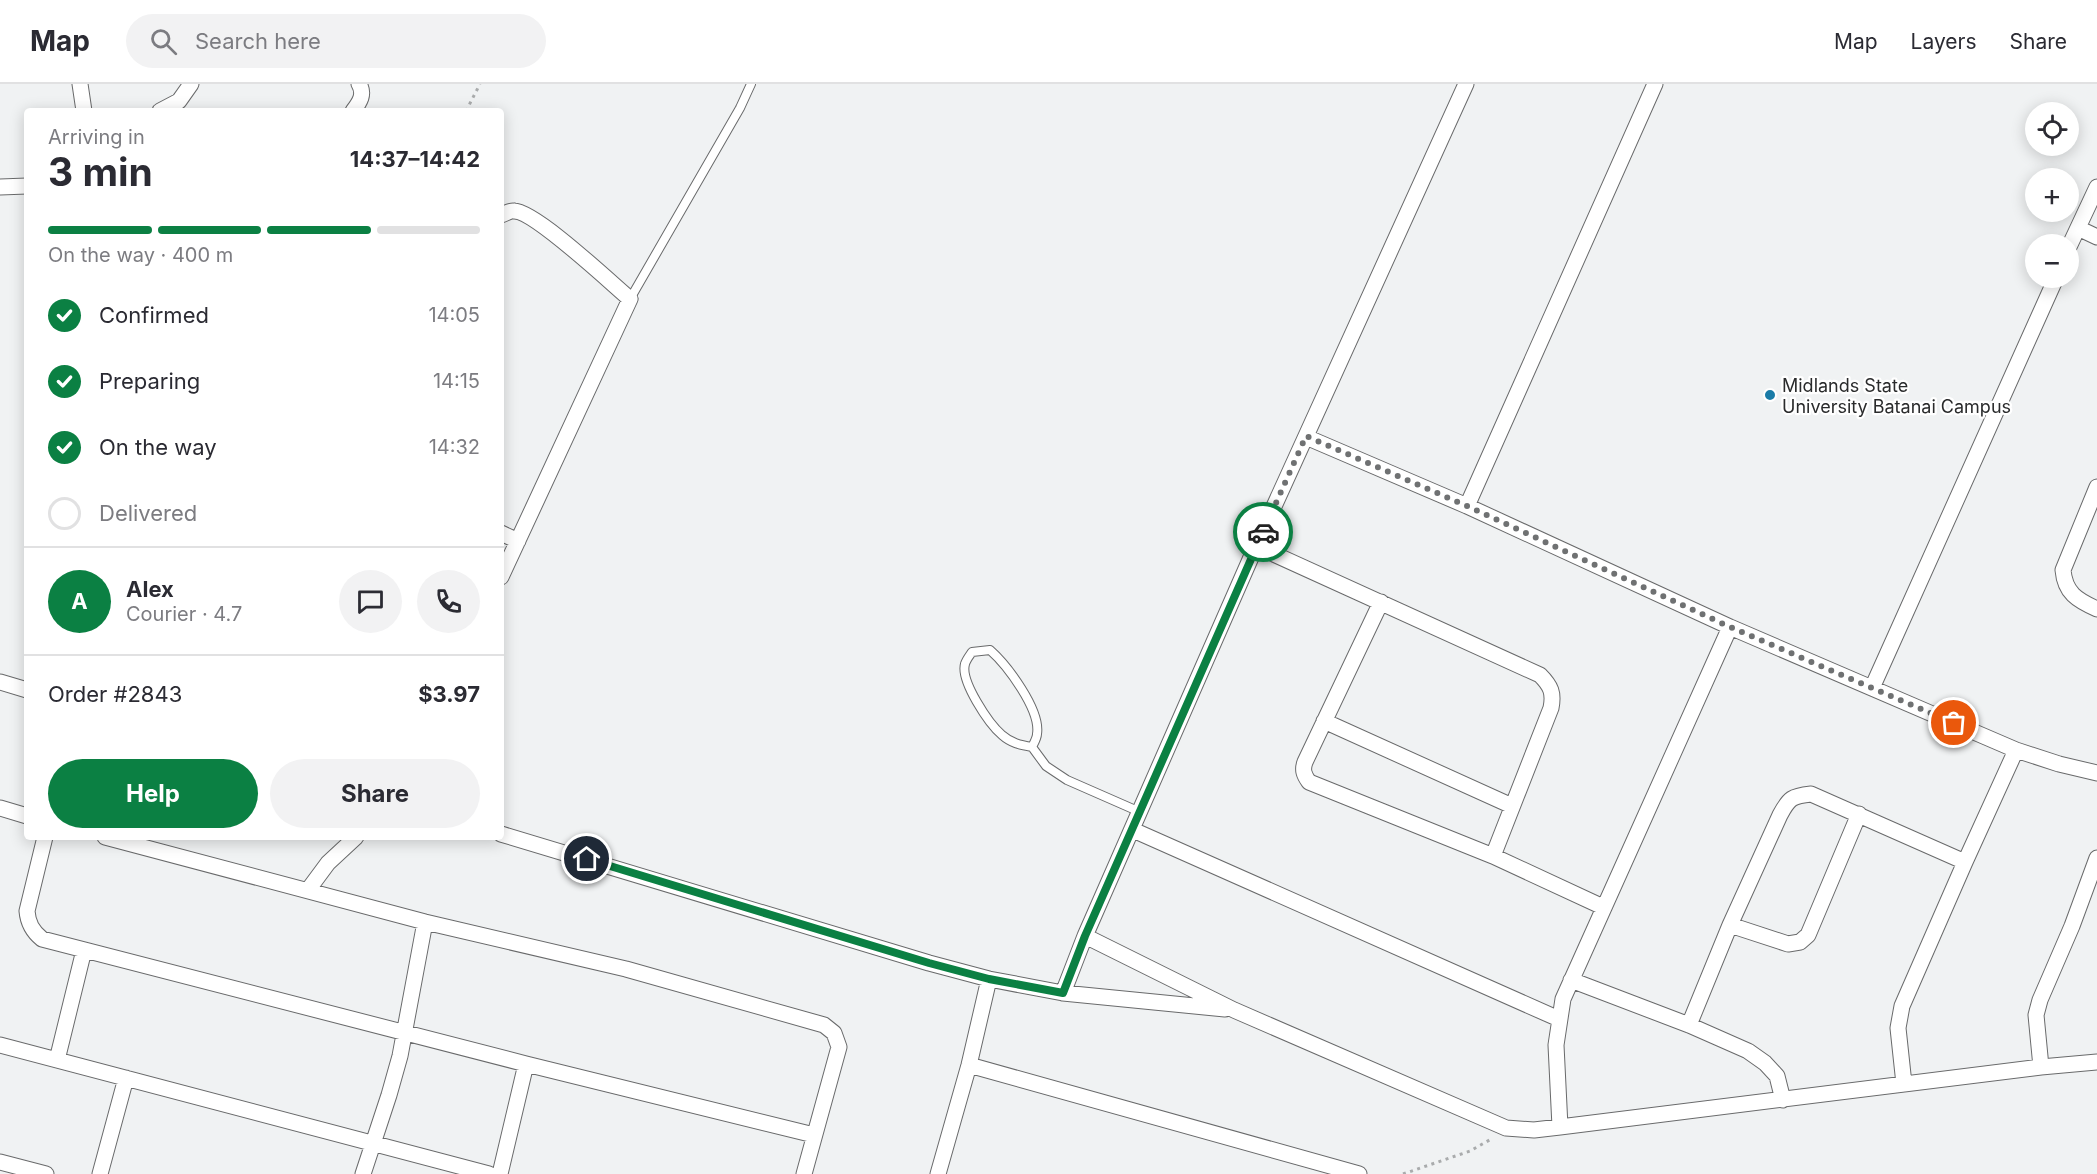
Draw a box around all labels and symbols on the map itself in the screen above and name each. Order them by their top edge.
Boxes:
place label: Midlands State University Batanai Campus [1782,375,2011,417]
marker: Midlands State University Batanai Campus [1763,388,1777,402]
courier [1233,502,1293,562]
pin [1928,697,1979,748]
pin [561,833,612,884]

